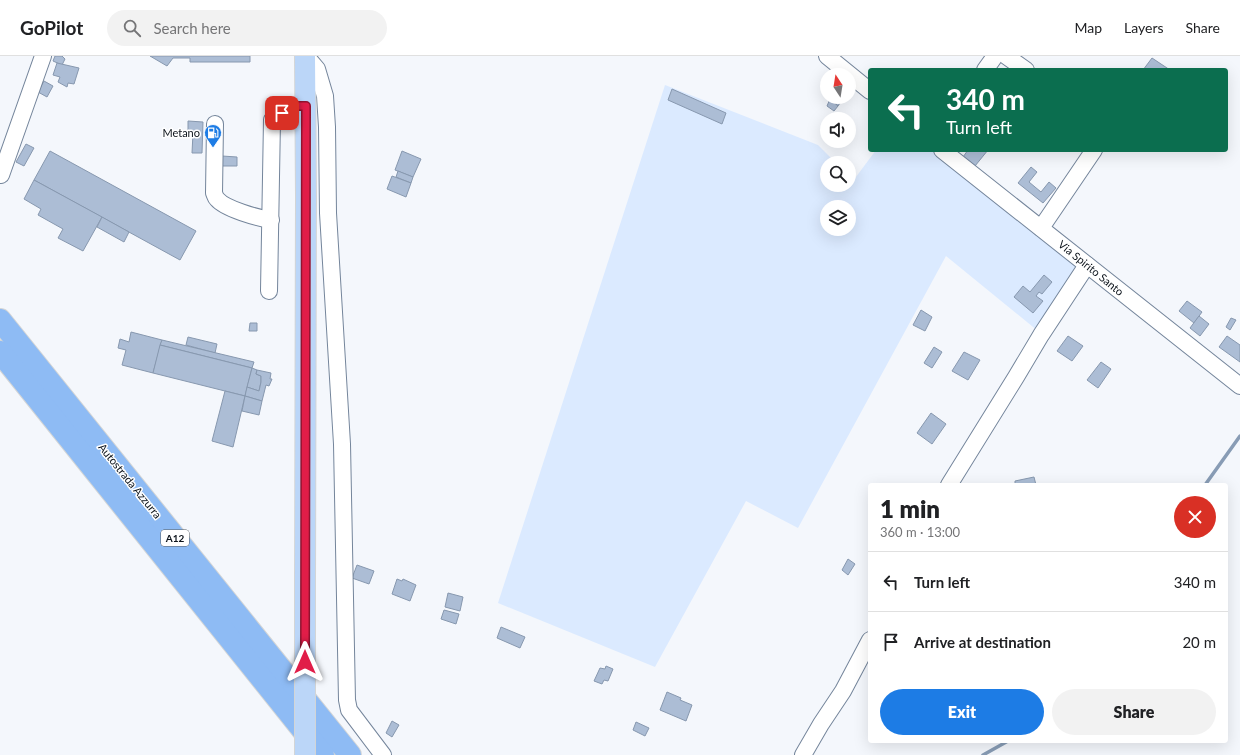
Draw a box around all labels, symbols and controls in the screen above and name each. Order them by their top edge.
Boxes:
search box [107,10,387,46]
text: GoPilot [20,16,83,39]
icon: search [121,17,143,39]
text: Search here [153,19,231,37]
text: Map [1074,19,1102,36]
text: Layers [1124,19,1164,36]
text: Share [1186,19,1220,36]
north arrow [820,68,856,104]
map controls [820,68,856,236]
text: 340 m [946,82,1025,116]
icon: left [880,84,932,136]
pin [265,96,299,130]
icon: arrive [271,102,293,124]
button: sound [820,112,856,148]
text: Turn left [946,116,1012,138]
fuel station icon: Metano [203,123,223,148]
place label: Metano [162,126,200,139]
button: search [820,156,856,192]
button: layers [820,200,856,236]
street label: Via Spirito Santo [1056,237,1127,298]
street label: Autostrada Azzurra [96,441,165,521]
text: 1 min [880,494,940,523]
button: close [1174,496,1216,538]
text: 360 m · 13:00 [880,524,960,540]
road number: A12 [161,530,189,546]
icon: left [880,571,902,593]
text: Turn left [914,573,970,591]
text: 340 m [1174,573,1216,591]
icon: arrive [880,631,902,653]
text: Arrive at destination [914,633,1051,651]
text: 20 m [1182,633,1216,651]
position arrow [284,641,326,683]
button: Exit [880,689,1044,735]
button: Share [1052,689,1216,735]

